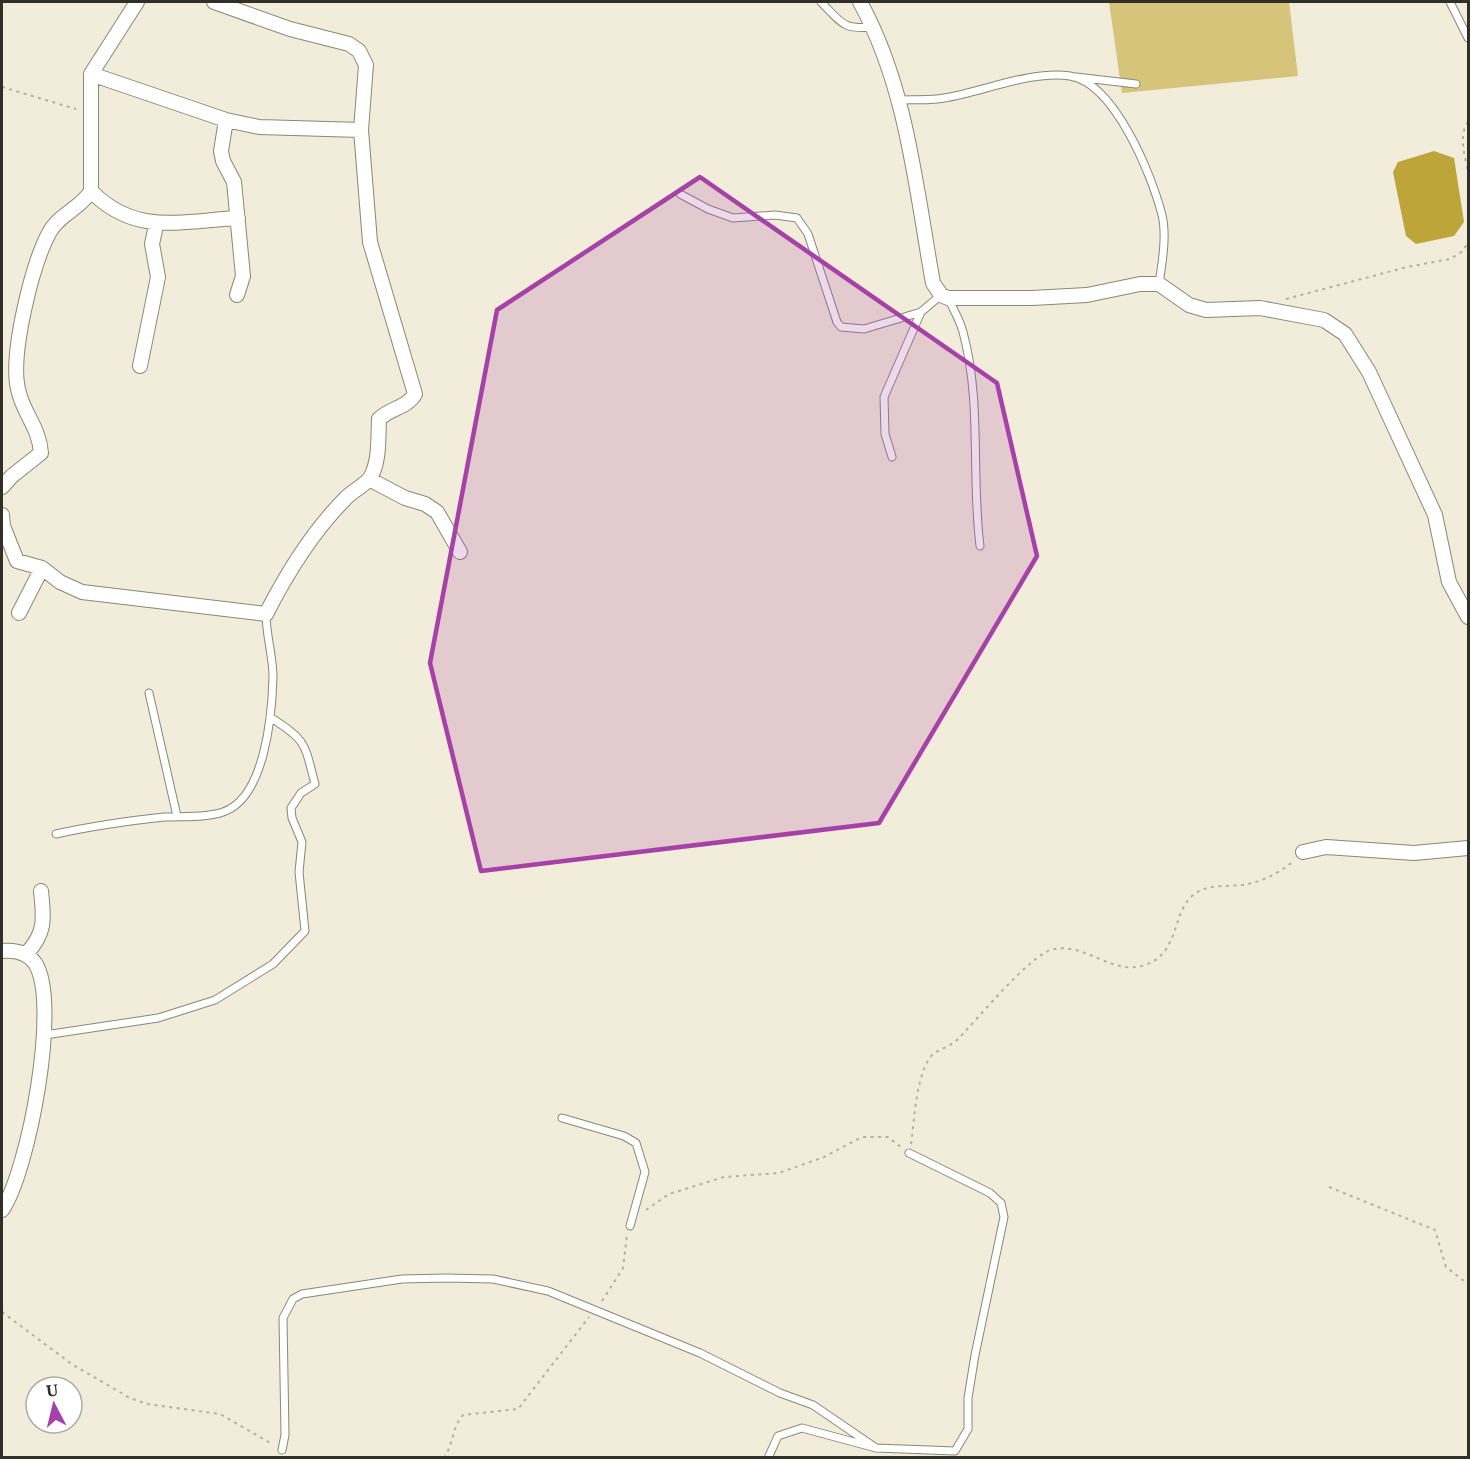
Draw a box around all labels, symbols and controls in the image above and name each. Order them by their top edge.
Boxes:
north arrow [24,1375,84,1435]
text: U [45,1379,60,1401]

